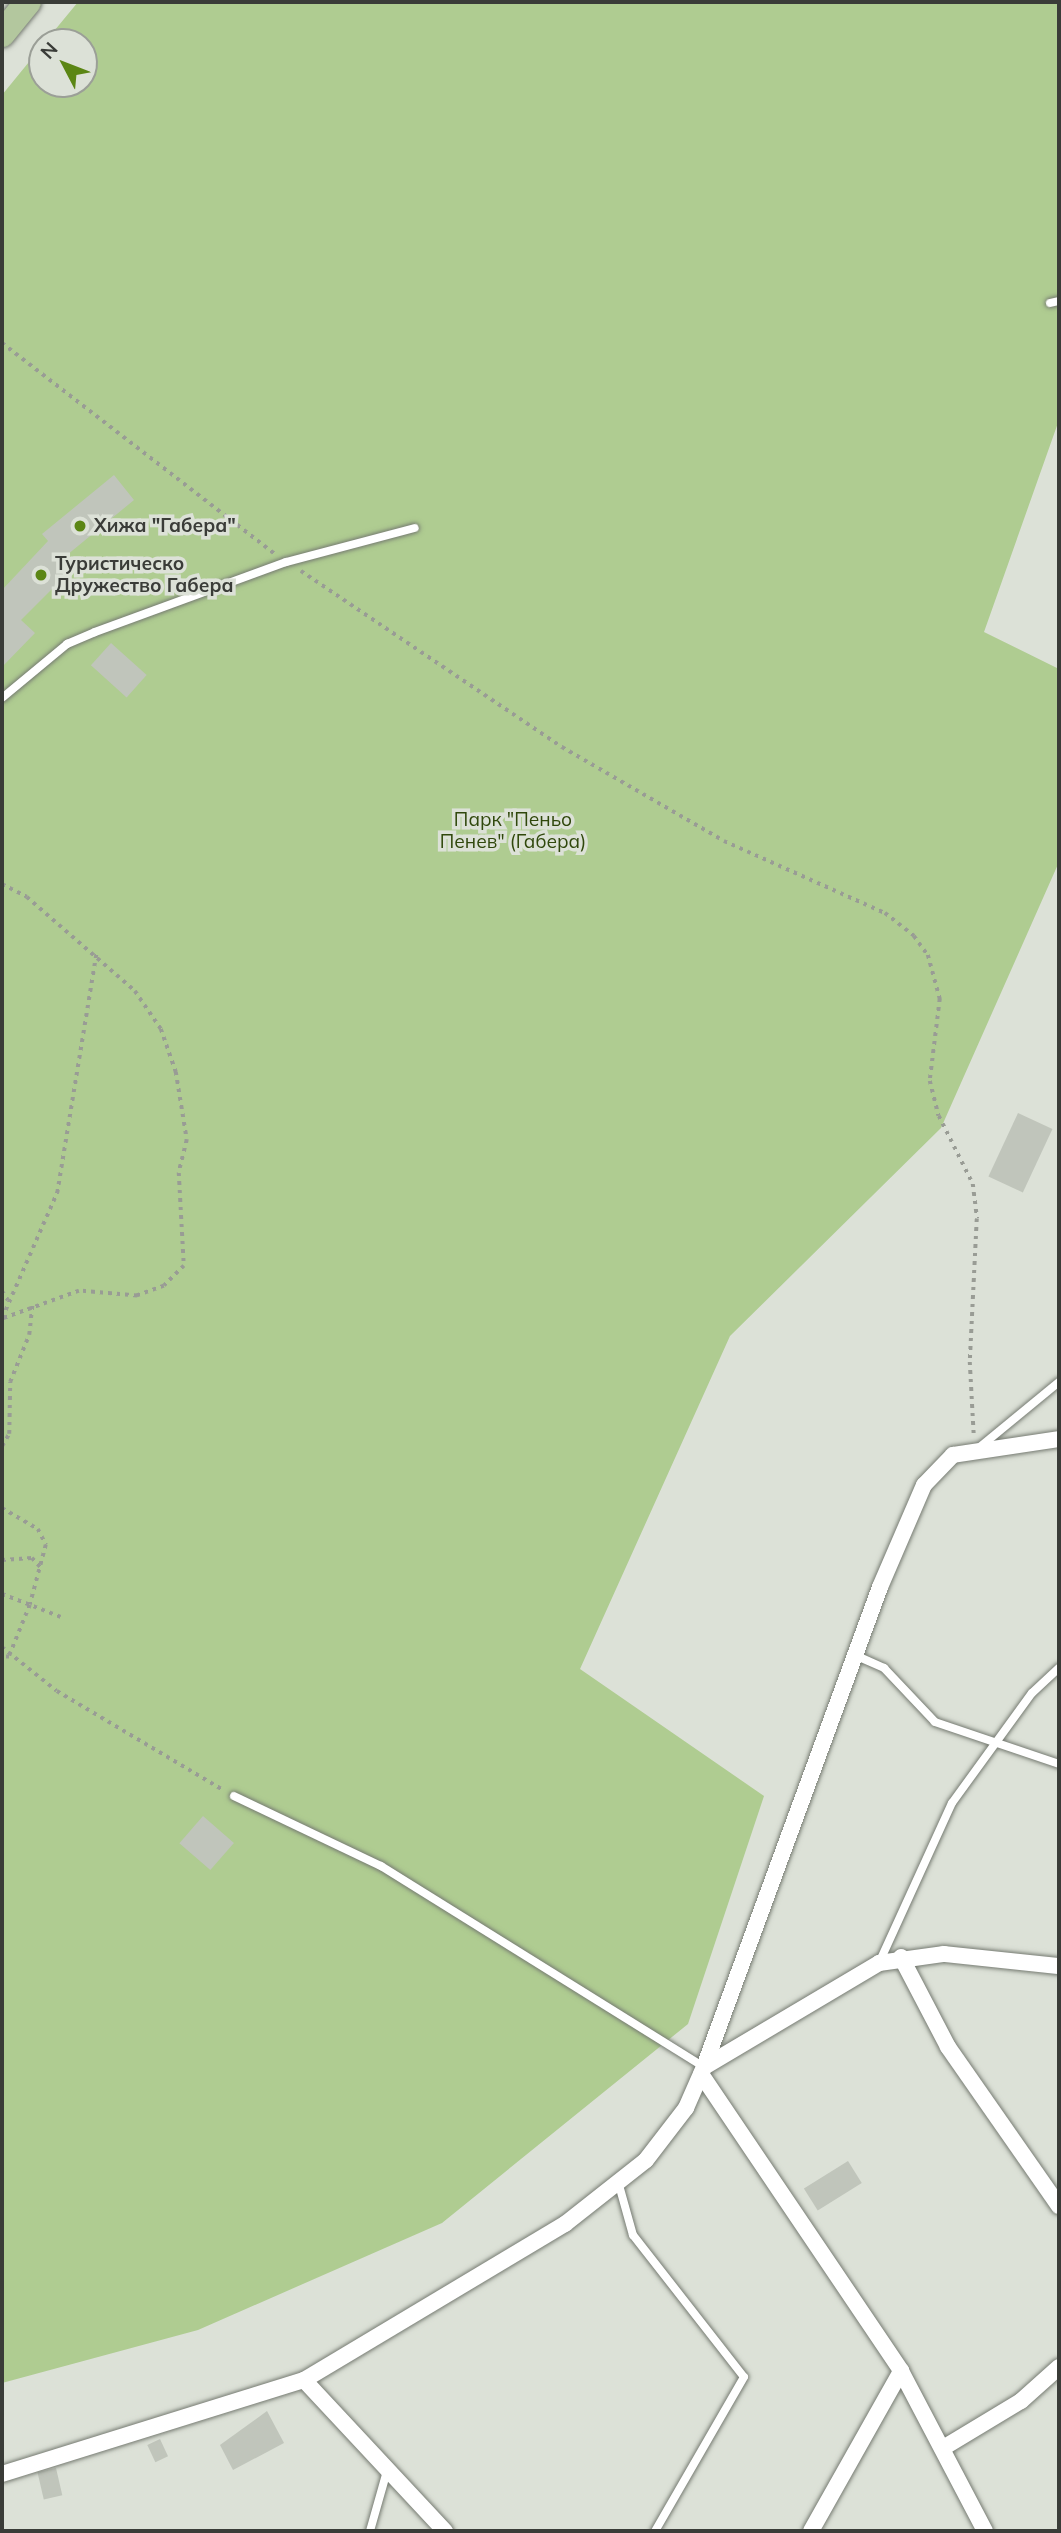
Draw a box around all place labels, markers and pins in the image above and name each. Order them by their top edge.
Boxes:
place label: Хижа "Габера" [94,515,236,537]
marker: Хижа "Габера" [72,518,88,534]
place label: Туристическо Дружество Габера [55,553,234,597]
marker: Туристическо Дружество Габера [33,567,49,583]

